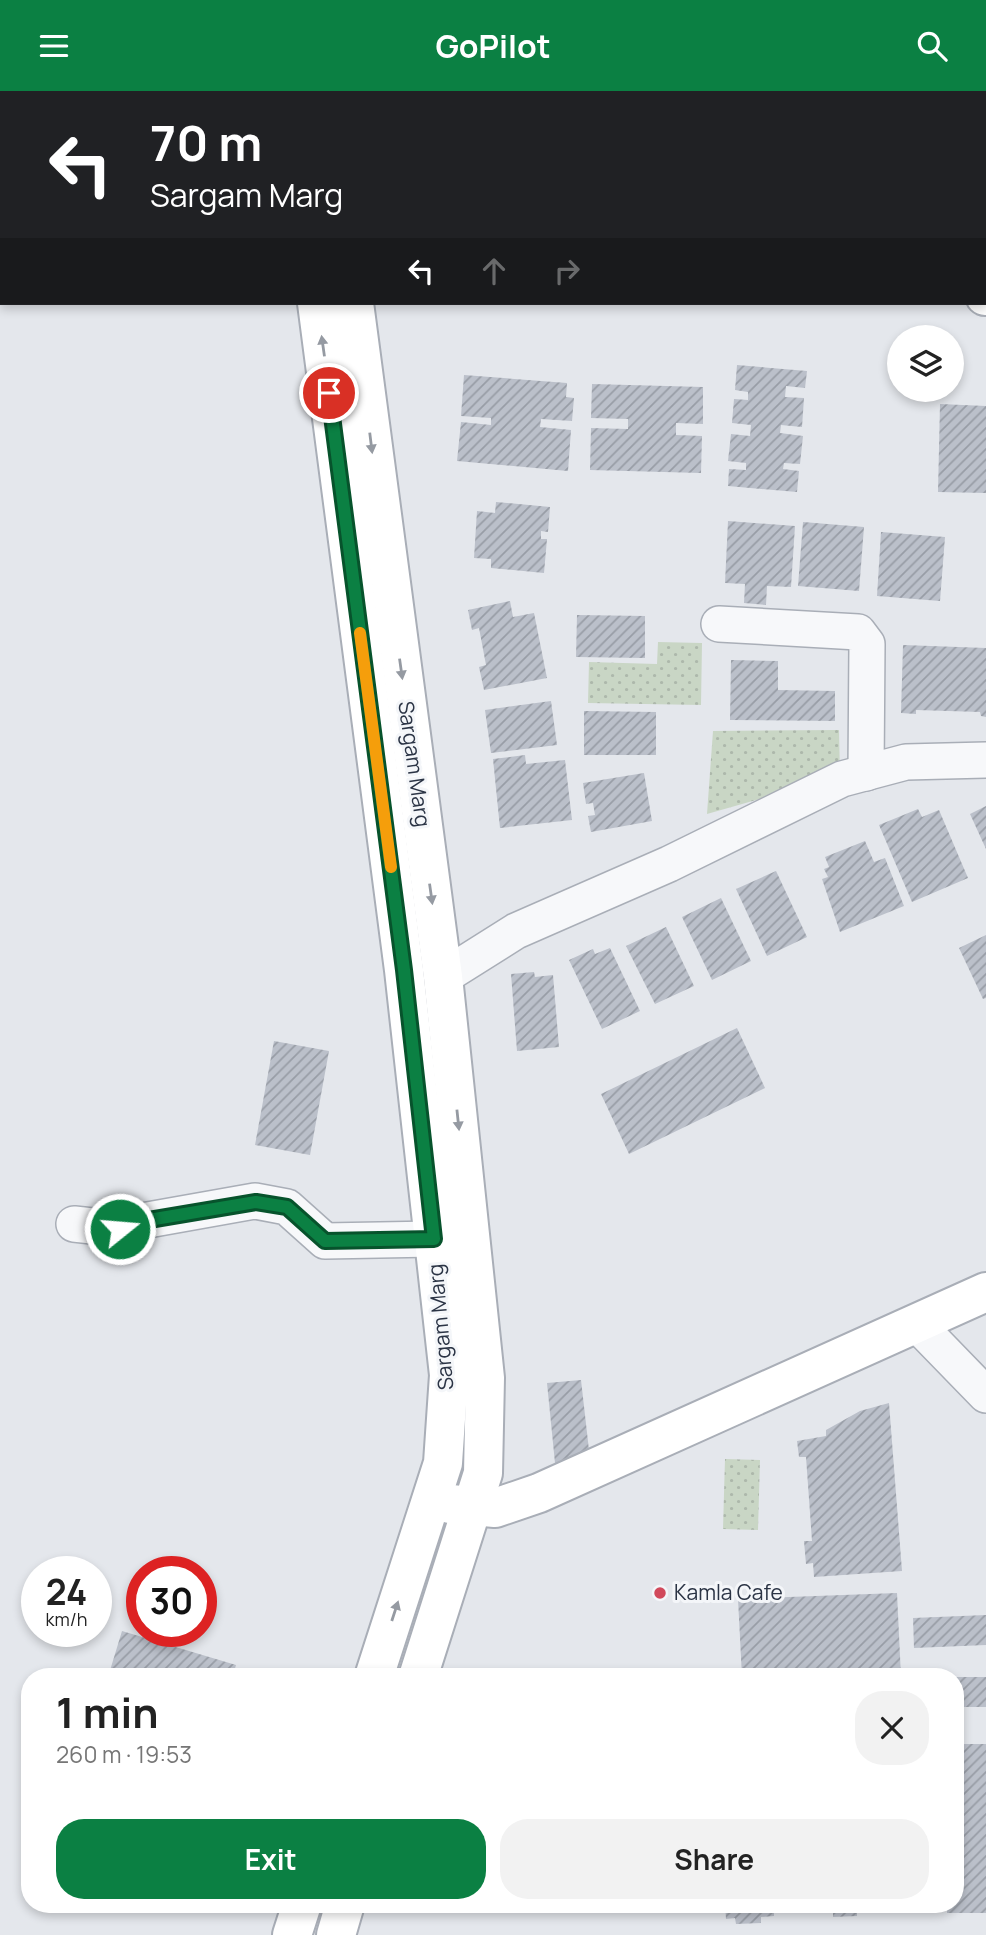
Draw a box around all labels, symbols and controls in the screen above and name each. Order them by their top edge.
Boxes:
text: GoPilot [435,24,551,68]
icon: menu [35,27,73,65]
icon: search [913,27,951,65]
text: 70 m [150,109,262,176]
icon: left [35,119,126,210]
text: Sargam Marg [150,173,343,217]
icon: left [402,252,440,290]
icon: ahead [475,252,513,290]
icon: right [548,252,586,290]
map controls [887,325,964,402]
button: layers [887,325,964,402]
one-way arrow [317,335,328,357]
pin [299,363,359,423]
icon: arrive [310,374,348,412]
one-way arrow [366,433,377,455]
one-way arrow [396,658,407,680]
street label: Sargam Marg [392,699,438,829]
one-way arrow [426,884,437,906]
one-way arrow [452,1110,463,1132]
position arrow [83,1192,157,1266]
street label: Sargam Marg [421,1263,459,1391]
speed limit sign: 30 [126,1556,217,1647]
text: 24 [46,1568,87,1616]
place label: Kamla Cafe [674,1578,783,1606]
marker: Kamla Cafe [652,1585,668,1601]
one-way arrow [391,1601,401,1622]
text: km/h [46,1607,87,1631]
text: 1 min [56,1683,159,1741]
button: close [855,1691,929,1765]
text: 260 m · 19:53 [56,1738,192,1770]
button: Exit [56,1819,486,1899]
button: Share [500,1819,929,1899]

